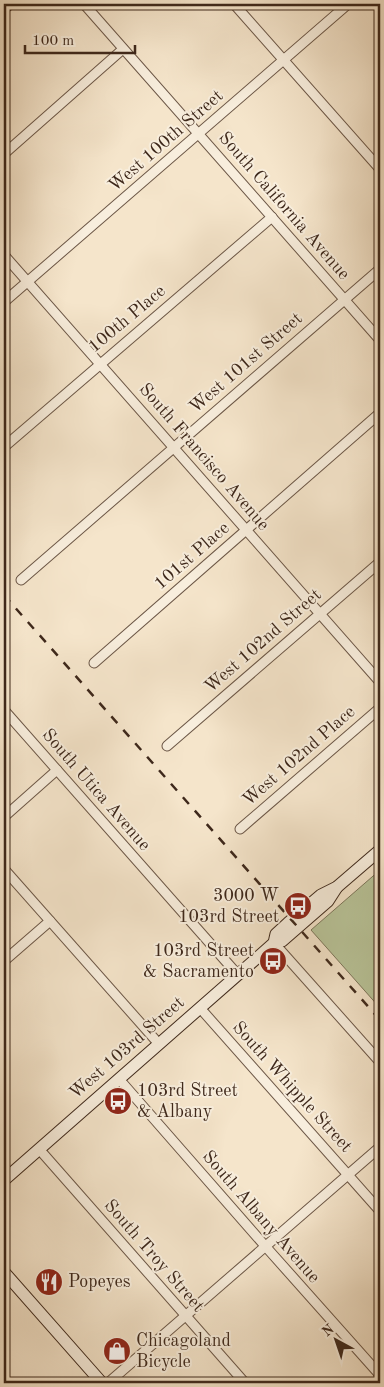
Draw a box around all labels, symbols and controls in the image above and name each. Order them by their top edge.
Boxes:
scale bar [25,22,135,54]
text: 100 m [32,34,74,49]
street label: West 100th Street [105,87,227,195]
street label: South California Avenue [215,129,353,283]
street label: 100th Place [85,282,169,356]
street label: West 101st Street [186,309,306,417]
street label: South Francisco Avenue [135,380,273,534]
street label: 101st Place [151,519,233,593]
street label: West 102nd Street [201,586,325,696]
street label: West 102nd Place [239,702,359,810]
street label: South Utica Avenue [38,726,154,854]
place label: 3000 W 103rd Street [178,887,279,926]
bus stop icon: 3000 W 103rd Street [283,891,313,921]
place label: 103rd Street & Sacramento [143,942,254,981]
bus stop icon: 103rd Street & Sacramento [258,946,288,976]
street label: West 103rd Street [66,993,188,1103]
street label: South Whipple Street [229,1018,355,1156]
place label: 103rd Street & Albany [137,1082,238,1121]
bus stop icon: 103rd Street & Albany [103,1086,133,1116]
street label: South Albany Avenue [199,1147,323,1287]
street label: South Troy Street [101,1196,207,1316]
restaurant icon: Popeyes [34,1267,64,1297]
place label: Popeyes [68,1273,131,1291]
north arrow [312,1314,362,1364]
text: N [320,1322,337,1340]
place label: Chicagoland Bicycle [136,1332,231,1371]
shop icon: Chicagoland Bicycle [102,1336,132,1366]

